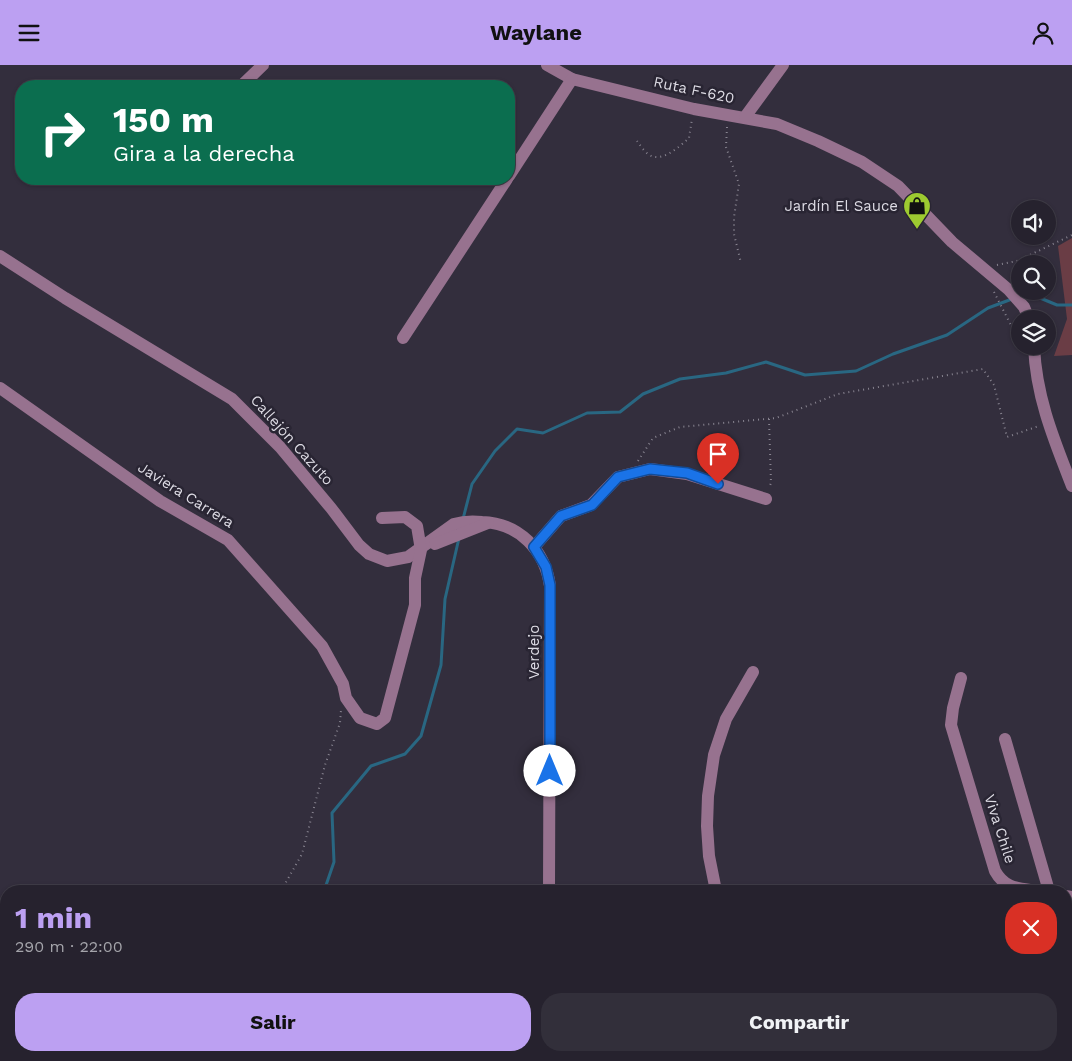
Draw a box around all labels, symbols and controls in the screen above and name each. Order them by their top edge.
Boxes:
icon: menu [15,19,43,47]
icon: person [1029,19,1057,47]
text: Waylane [490,20,582,45]
street label: Ruta F-620 [652,73,736,107]
text: 150 m [113,99,214,141]
icon: right [30,100,95,165]
text: Gira a la derecha [113,141,295,166]
shop icon: Jardín El Sauce [902,191,932,230]
place label: Jardín El Sauce [785,197,898,215]
map controls [1011,200,1056,355]
button: sound [1011,200,1056,245]
button: search [1011,255,1056,300]
button: layers [1011,310,1056,355]
street label: Callejón Cazuto [247,391,337,489]
pin [697,433,739,484]
icon: arrive [704,440,732,468]
street label: Javiera Carrera [135,458,238,532]
street label: Verdejo [525,625,543,679]
position arrow [523,744,575,796]
street label: Viva Chile [980,792,1020,866]
text: 1 min [15,900,92,935]
button: close [1005,902,1057,954]
text: 290 m · 22:00 [15,937,123,956]
button: Salir [15,993,531,1051]
button: Compartir [541,993,1057,1051]

